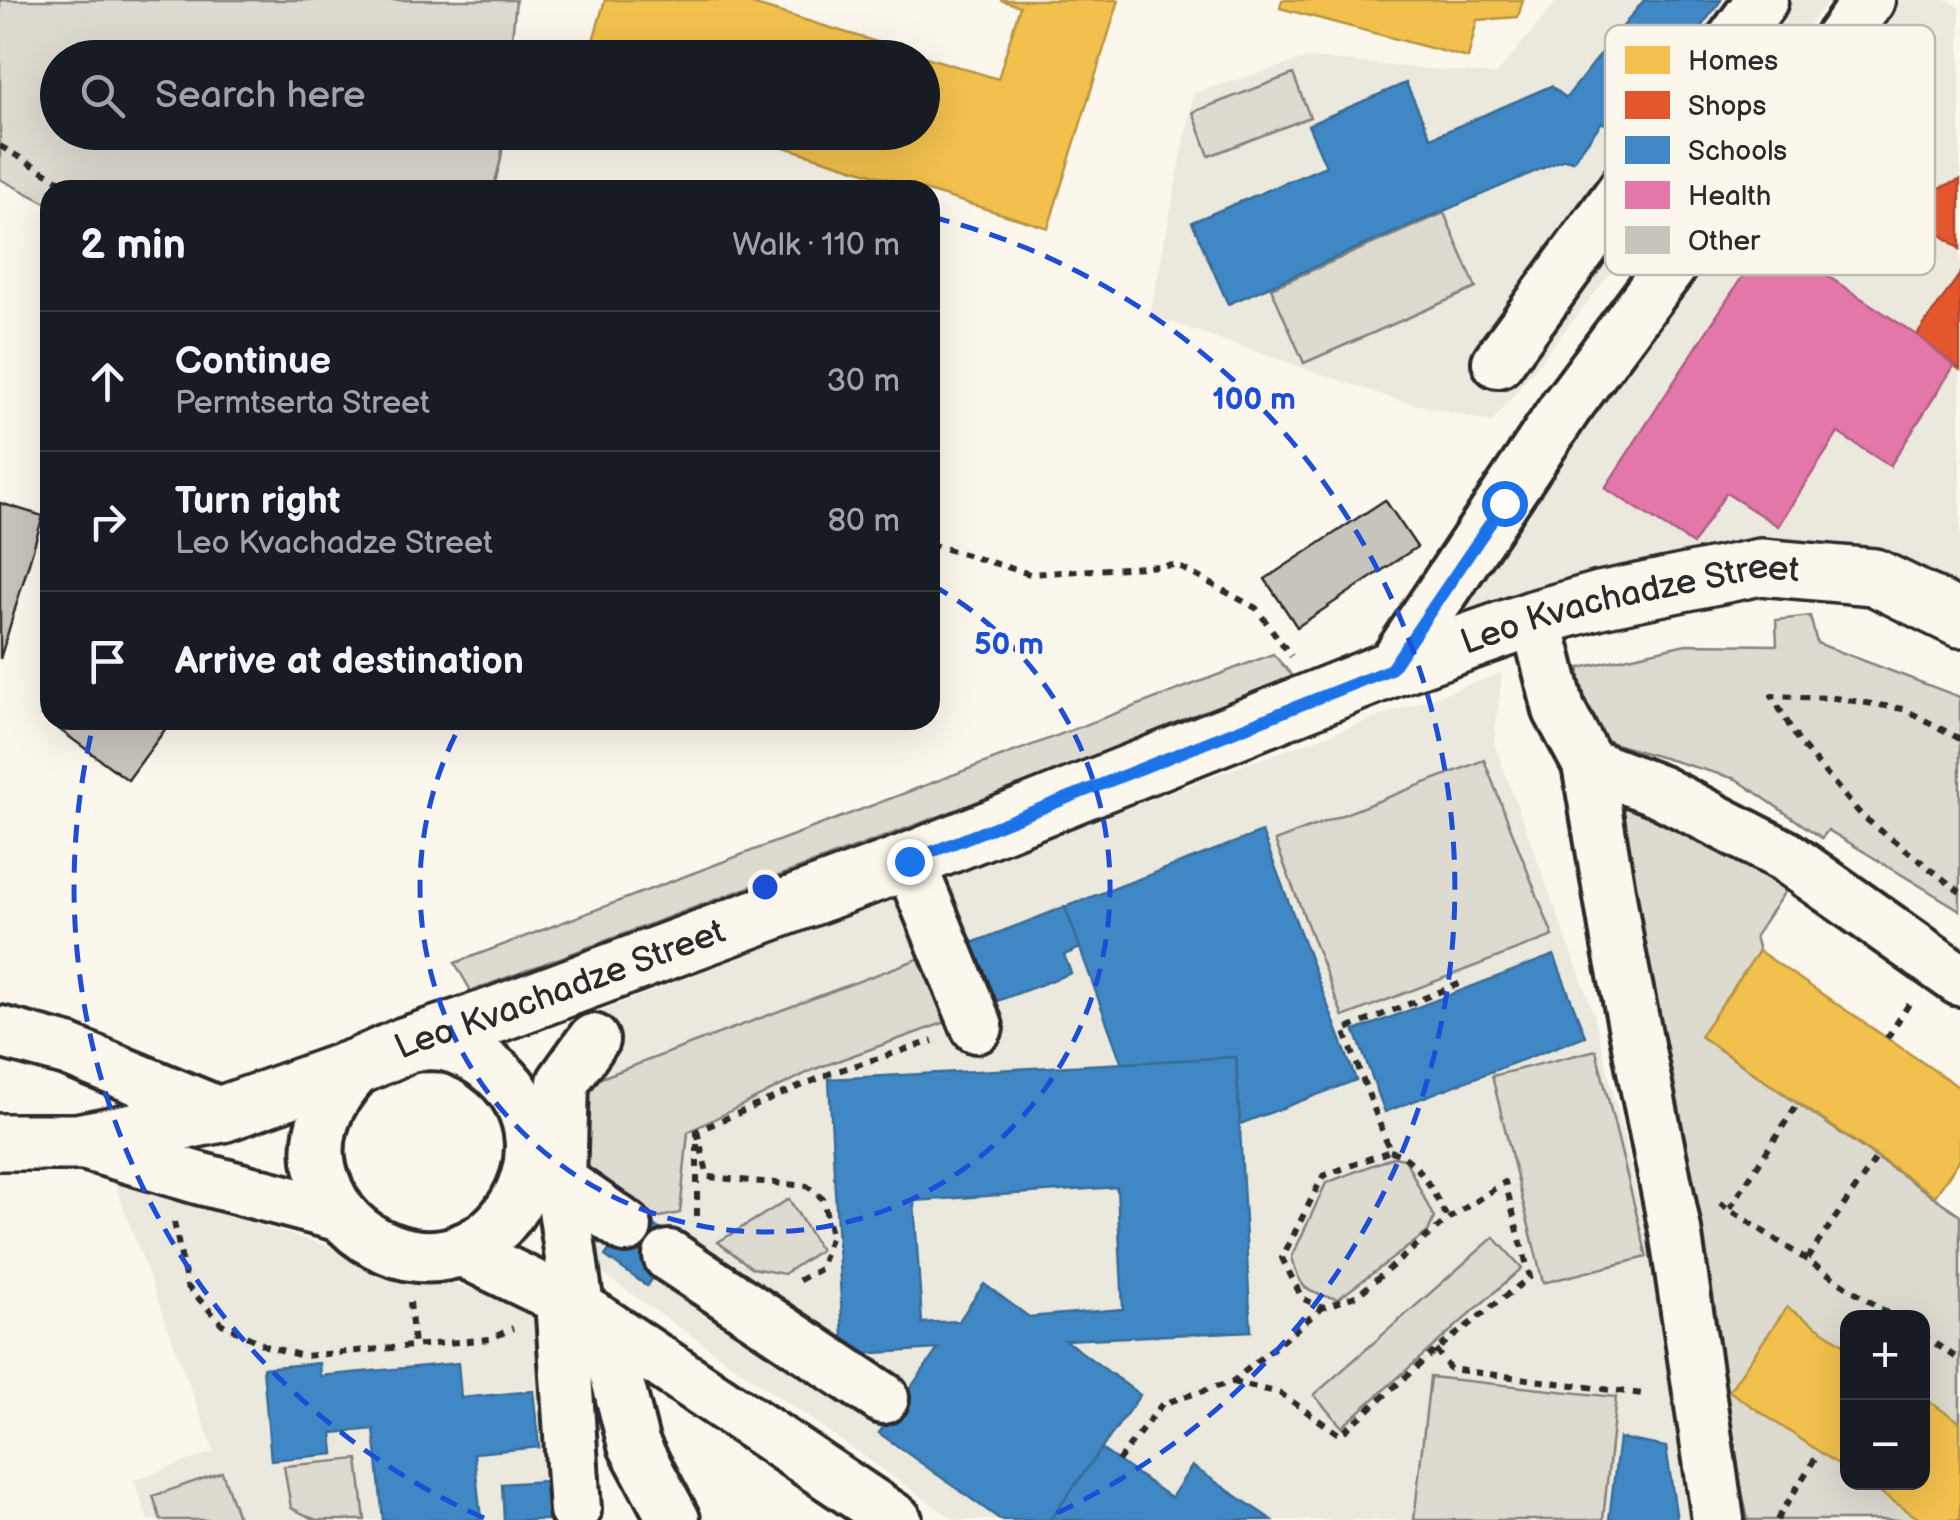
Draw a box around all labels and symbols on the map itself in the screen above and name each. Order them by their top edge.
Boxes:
legend [1605,25,1935,275]
text: Homes [1688,45,1778,78]
text: Shops [1688,90,1767,123]
text: Schools [1688,135,1787,168]
text: Health [1688,180,1771,213]
text: Other [1688,225,1761,258]
text: 100 m [1212,382,1296,418]
route start [1482,481,1528,527]
street label: Leo Kvachadze Street [1455,544,1802,664]
text: 50 m [974,627,1044,663]
route end [887,839,933,885]
centre of rings [747,869,783,905]
street label: Leo Kvachadze Street [388,910,731,1069]

